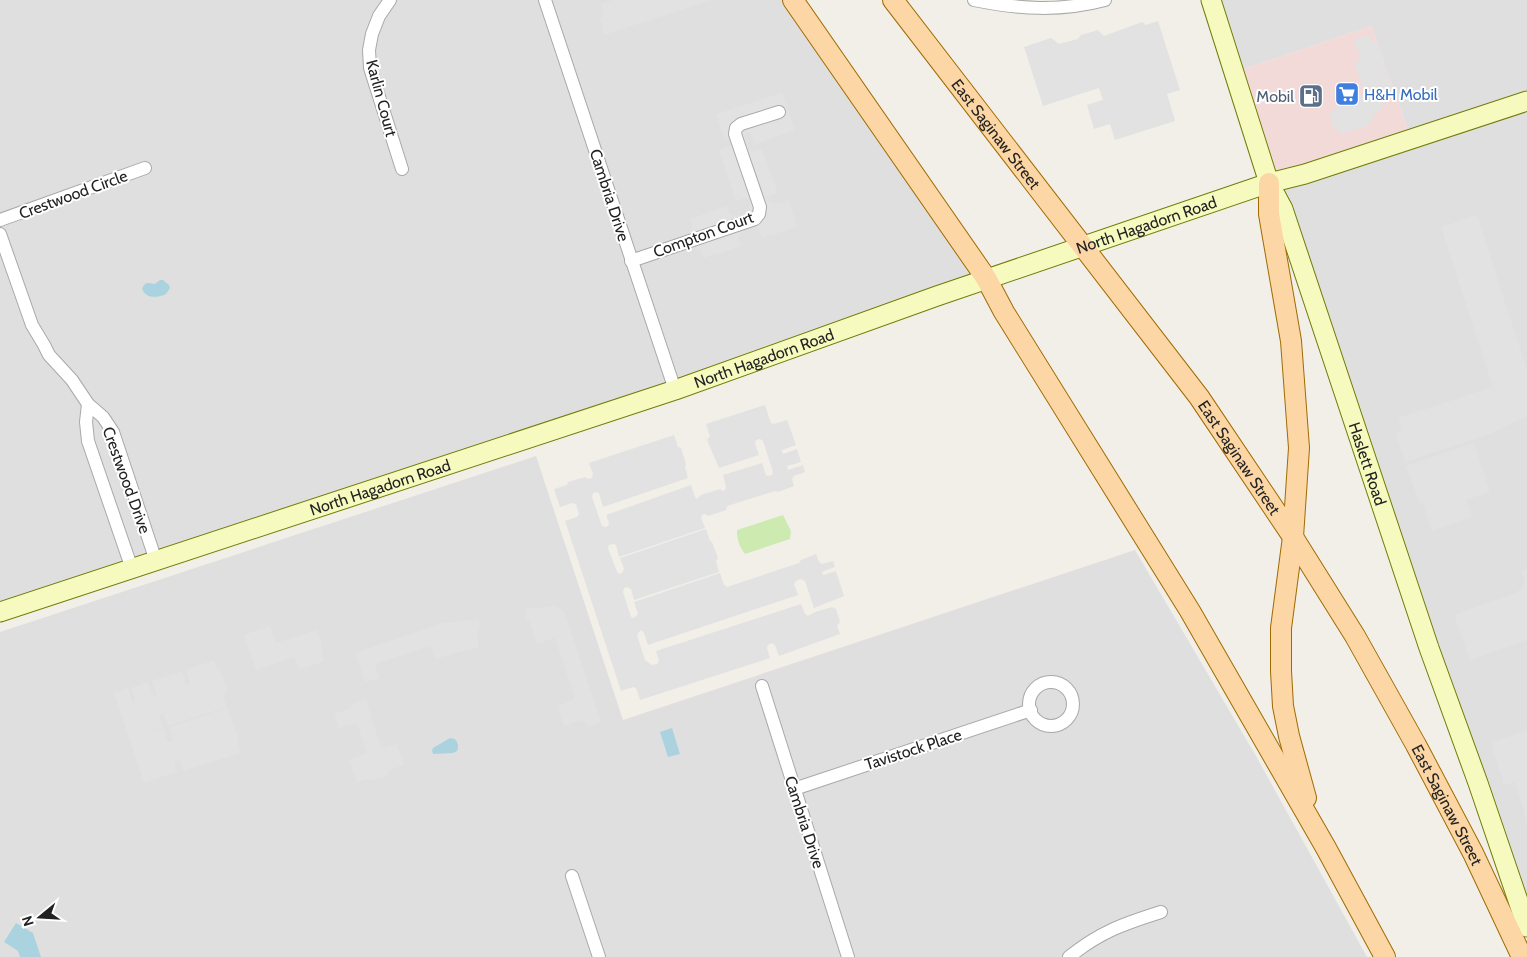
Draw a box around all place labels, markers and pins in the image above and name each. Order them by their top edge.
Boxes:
supermarket icon: H&H Mobil [1334,81,1360,107]
fuel station icon: Mobil [1298,83,1324,109]
place label: H&H Mobil [1364,85,1438,104]
place label: Mobil [1256,87,1294,106]

